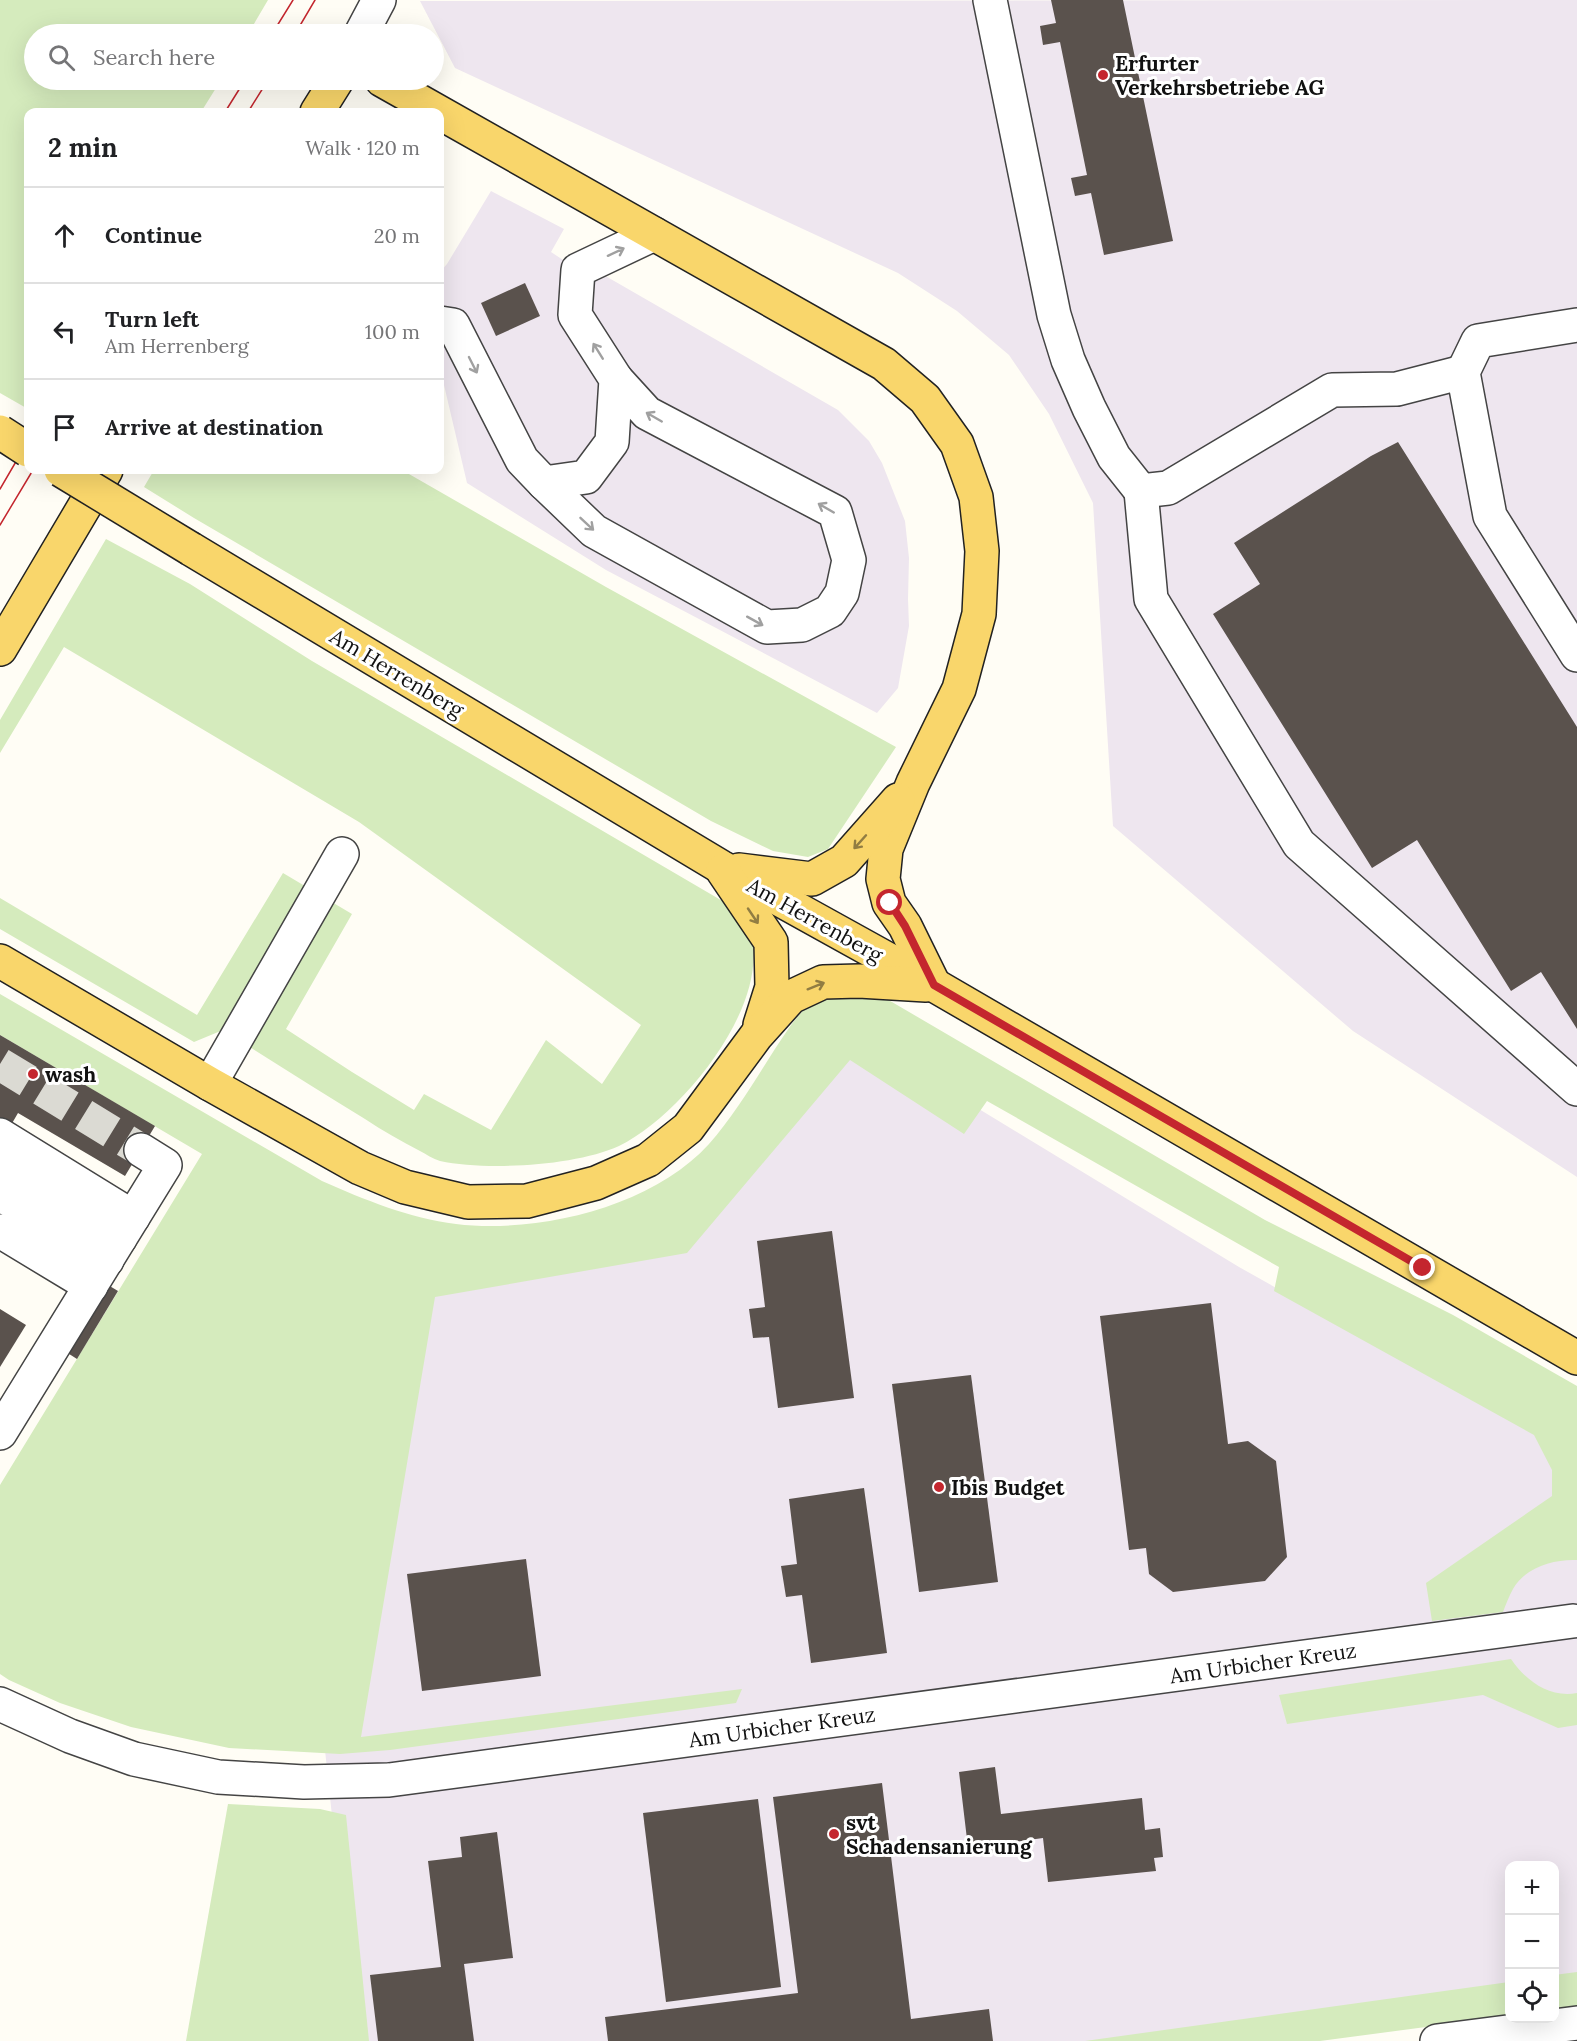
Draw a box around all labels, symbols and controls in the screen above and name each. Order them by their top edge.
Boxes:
search box [24,24,444,90]
icon: search [45,41,78,74]
text: Search here [93,43,215,71]
place label: Erfurter Verkehrsbetriebe AG [1115,50,1325,101]
marker: Erfurter Verkehrsbetriebe AG [1096,68,1110,82]
text: 2 min [48,131,118,164]
text: Walk · 120 m [305,135,420,160]
icon: ahead [48,219,81,252]
text: Continue [105,221,202,249]
text: 20 m [374,223,420,248]
one-way arrow [606,245,624,257]
text: Turn left [105,305,199,333]
icon: left [48,315,81,348]
text: 100 m [365,319,420,344]
text: Am Herrenberg [105,333,249,358]
one-way arrow [592,343,604,360]
one-way arrow [468,356,479,374]
one-way arrow [646,410,663,422]
icon: arrive [48,411,81,444]
text: Arrive at destination [105,413,323,441]
one-way arrow [818,501,835,514]
one-way arrow [579,516,594,531]
one-way arrow [746,616,764,627]
street label: Am Herrenberg [324,622,469,724]
one-way arrow [853,835,867,850]
street label: Am Herrenberg [741,871,888,969]
route start [876,889,902,915]
one-way arrow [747,907,759,924]
one-way arrow [806,979,824,990]
place label: wash [45,1061,96,1088]
marker: wash [26,1067,40,1081]
route end [1409,1254,1435,1280]
place label: Ibis Budget [951,1474,1065,1501]
marker: Ibis Budget [932,1480,946,1494]
street label: Am Urbicher Kreuz [1167,1637,1358,1690]
street label: Am Urbicher Kreuz [686,1701,877,1754]
place label: svt Schadensanierung [846,1809,1033,1860]
marker: svt Schadensanierung [827,1827,841,1841]
map controls [1505,1861,1559,2023]
button: + [1505,1861,1559,1915]
button: − [1505,1915,1559,1969]
button: locate [1505,1969,1559,2023]

